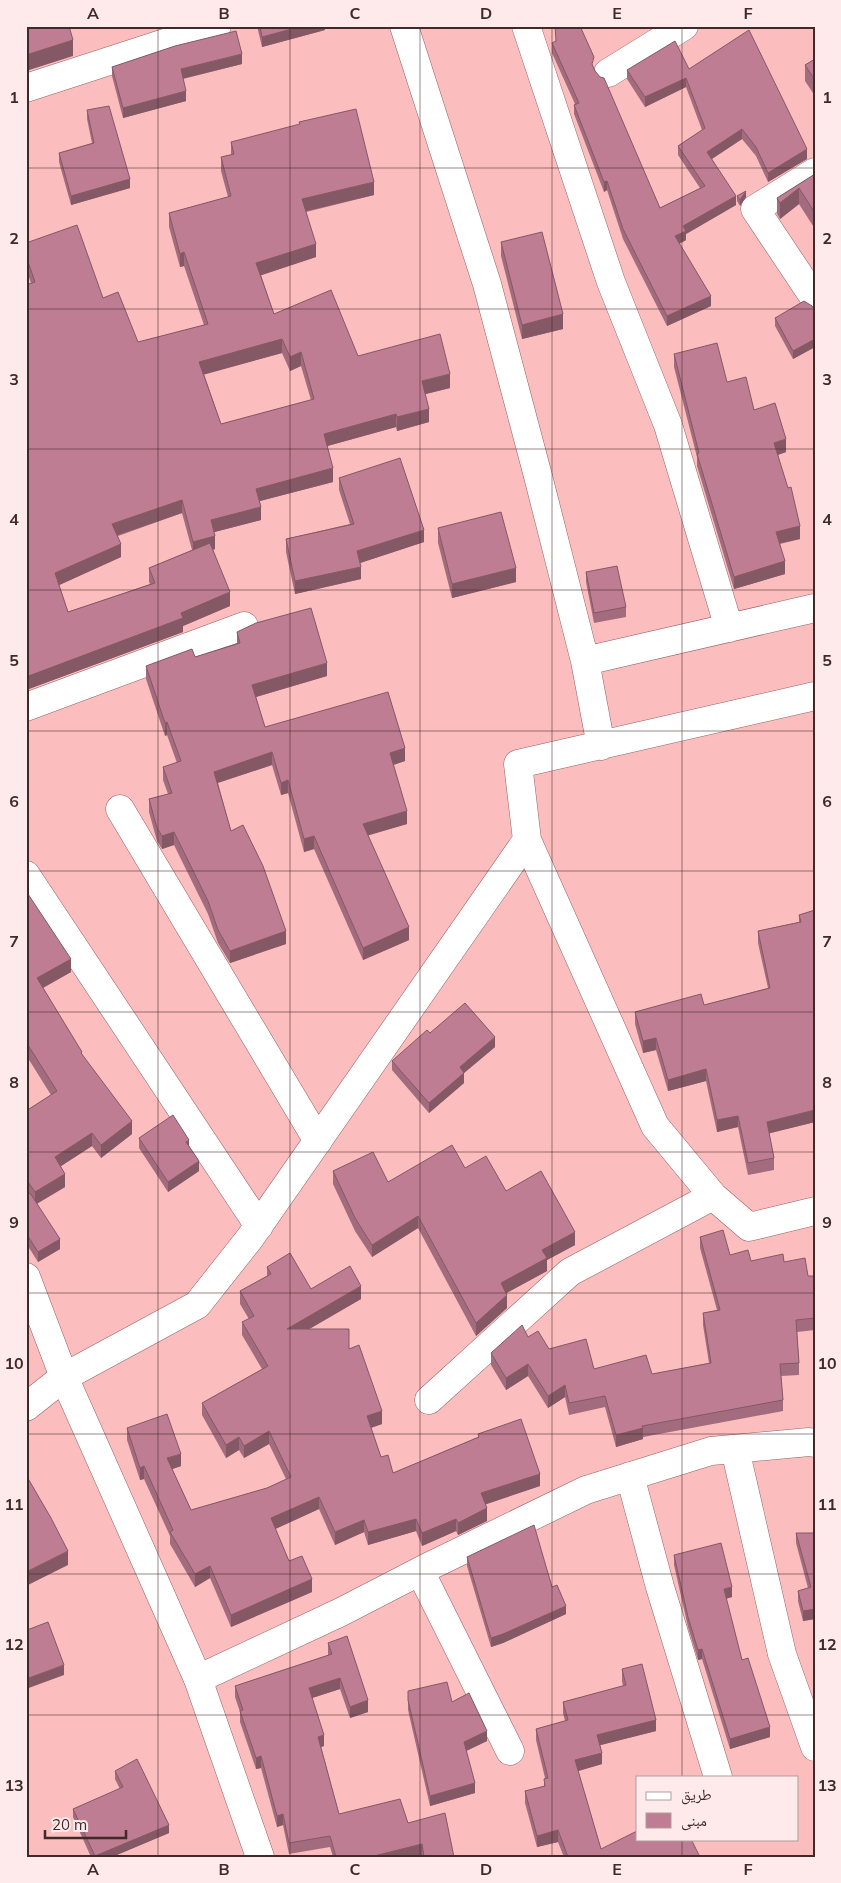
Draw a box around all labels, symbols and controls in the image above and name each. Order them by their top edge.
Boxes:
text: A [87,3,99,23]
text: B [218,3,230,23]
text: C [350,3,361,23]
text: D [480,3,492,23]
text: E [612,3,622,23]
text: F [743,3,753,23]
text: 1 [9,87,19,107]
text: 1 [822,87,832,107]
text: 2 [9,228,19,248]
text: 2 [822,228,832,248]
text: 3 [9,369,19,389]
text: 3 [822,369,832,389]
text: 4 [9,509,19,529]
text: 4 [822,509,832,529]
text: 5 [9,650,19,670]
text: 5 [822,650,832,670]
text: 6 [9,791,19,811]
text: 6 [822,791,832,811]
text: 7 [9,931,19,951]
text: 7 [822,931,832,951]
text: 8 [9,1072,19,1092]
text: 8 [822,1072,832,1092]
text: 9 [9,1212,19,1232]
text: 9 [822,1212,832,1232]
text: 10 [4,1353,24,1373]
text: 10 [817,1353,837,1373]
text: 11 [4,1494,24,1514]
text: 11 [817,1494,837,1514]
text: 12 [4,1634,24,1654]
text: 12 [817,1634,837,1654]
text: 13 [4,1775,24,1795]
text: 13 [817,1775,837,1795]
legend [636,1776,798,1840]
text: طريق [681,1785,712,1805]
scale bar [45,1808,126,1840]
text: مبنى [681,1811,707,1831]
text: 20 m [52,1815,87,1834]
text: A [87,1859,99,1879]
text: B [218,1859,230,1879]
text: C [350,1859,361,1879]
text: D [480,1859,492,1879]
text: E [612,1859,622,1879]
text: F [743,1859,753,1879]

